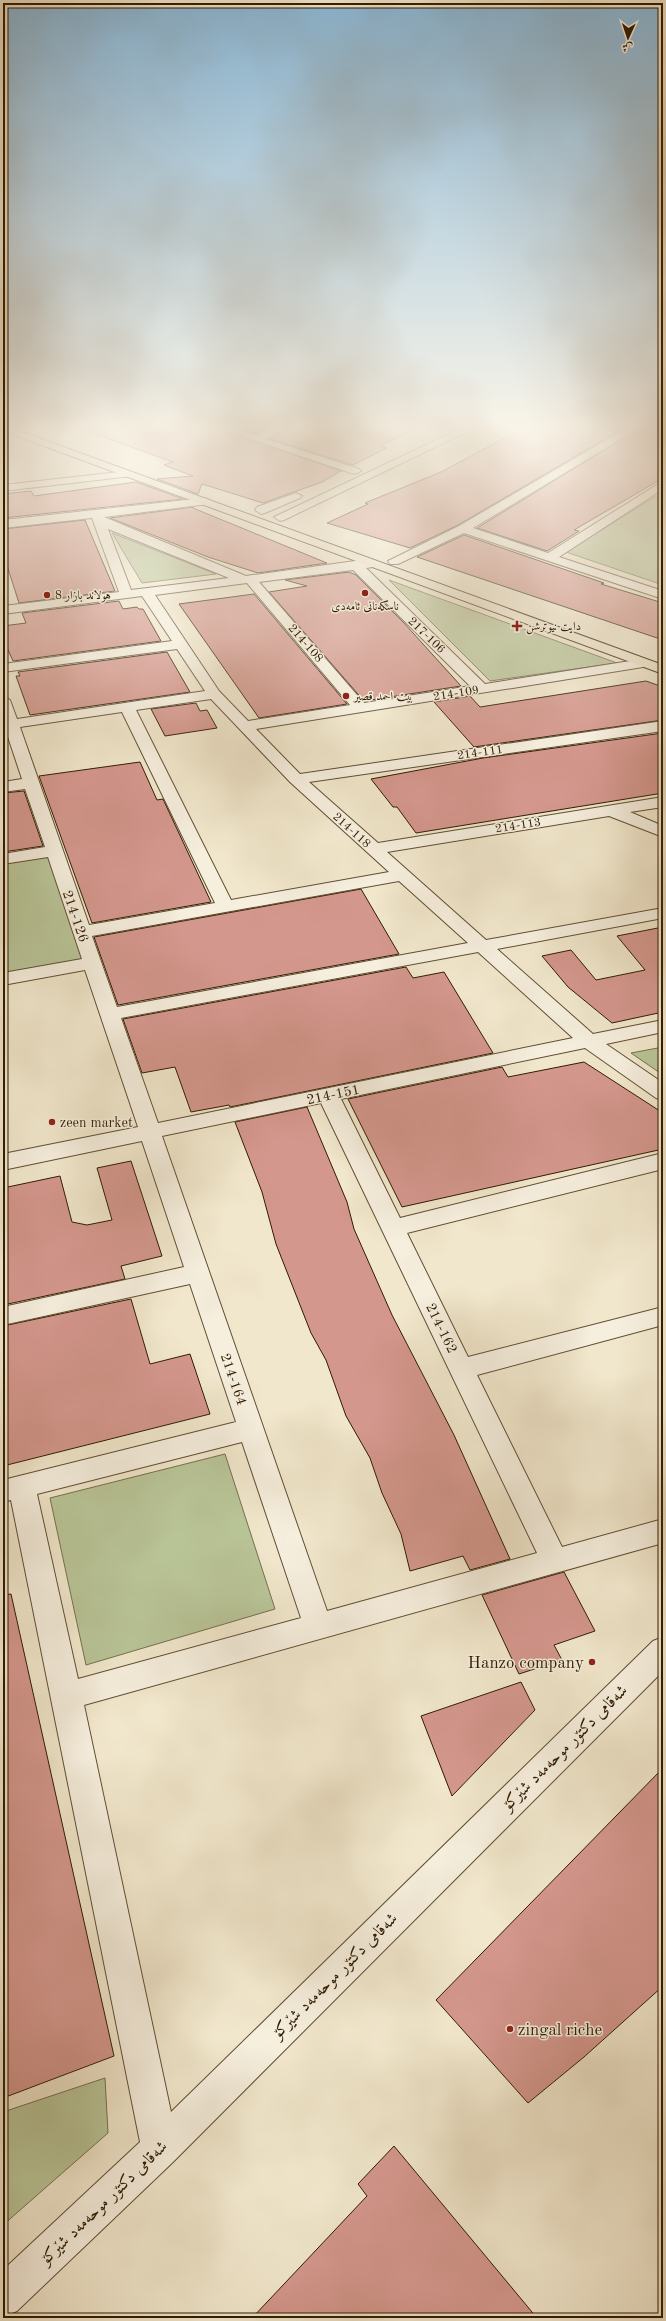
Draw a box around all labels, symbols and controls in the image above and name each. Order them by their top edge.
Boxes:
north arrow [608,18,648,58]
text: ش [622,41,633,52]
marker: ناسکەنانی ئامەدی [360,588,370,598]
marker: هولاند بازار 8 [42,590,52,600]
place label: هولاند بازار 8 [55,590,111,603]
place label: ناسکەنانی ئامەدی [331,600,399,613]
street label: 217-106 [406,615,447,656]
marker: دايت نيوترشن [511,620,523,632]
place label: دايت نيوترشن [526,621,581,635]
street label: 214-108 [286,622,325,665]
street label: 214-109 [432,684,480,704]
marker: بيت احمد قصير [341,691,351,701]
place label: بيت احمد قصير [352,691,413,703]
street label: 214-111 [456,744,504,762]
street label: 214-118 [330,811,373,851]
street label: 214-113 [494,816,542,836]
street label: 214-126 [60,889,90,944]
street label: 214-151 [305,1083,361,1107]
place label: zeen market [60,1116,133,1130]
marker: zeen market [47,1117,57,1127]
street label: 214-162 [423,1301,459,1356]
street label: 214-164 [218,1352,248,1407]
place label: Hanzo company [468,1655,584,1672]
marker: Hanzo company [587,1657,597,1667]
street label: شەقامی دکتۆر موحەمەد شێرکۆ [498,1682,632,1816]
street label: شەقامی دکتۆر موحەمەد شێرکۆ [268,1910,402,2044]
place label: zingal riche [518,2022,602,2039]
marker: zingal riche [505,2024,515,2034]
street label: شەقامی دکتۆر موحەمەد شێرکۆ [36,2138,172,2270]

